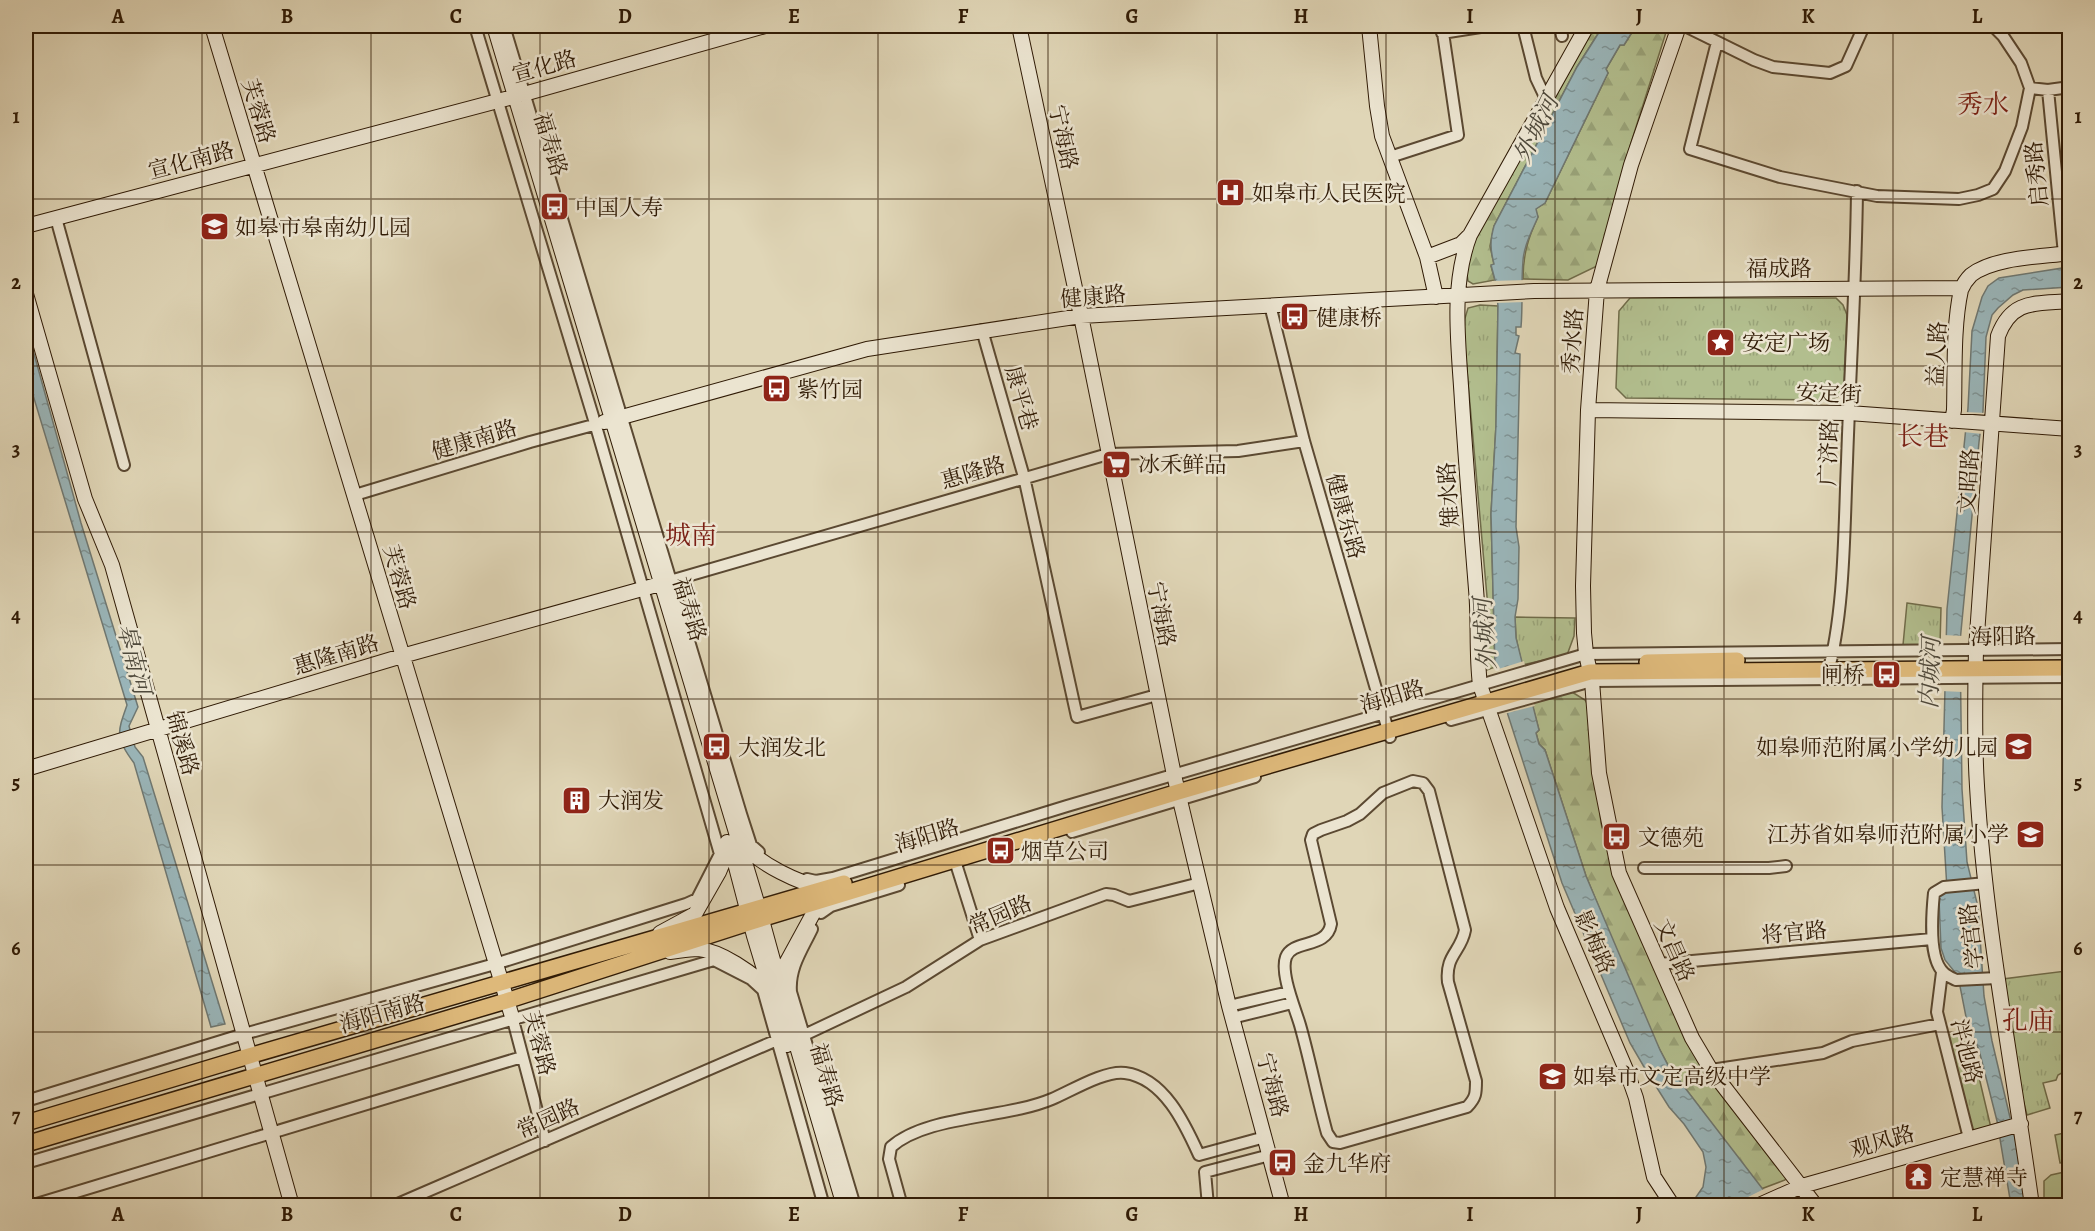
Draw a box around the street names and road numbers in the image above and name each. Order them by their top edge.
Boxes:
street label: 宣化路 [508,43,580,90]
street label: 芙蓉路 [234,75,282,147]
street label: 宁海路 [1041,102,1085,173]
street label: 福寿路 [526,108,574,180]
street label: 宣化南路 [145,135,238,187]
street label: 启秀路 [2019,140,2055,208]
street label: 福成路 [1746,254,1812,284]
street label: 健康路 [1059,279,1127,315]
street label: 秀水路 [1556,307,1590,375]
street label: 益人路 [1920,320,1954,388]
street label: 康平巷 [998,362,1045,434]
street label: 安定街 [1795,378,1862,410]
street label: 健康南路 [428,413,521,467]
street label: 广济路 [1813,420,1845,487]
street label: 文昭路 [1952,447,1986,515]
street label: 惠隆路 [937,449,1009,496]
street label: 雉水路 [1432,461,1466,529]
street label: 健康东路 [1318,470,1372,563]
street label: 芙蓉路 [376,541,423,613]
street label: 福寿路 [665,573,713,645]
street label: 宁海路 [1140,579,1182,649]
street label: 海阳路 [1970,621,2036,653]
street label: 惠隆南路 [290,628,383,682]
street label: 海阳路 [1356,673,1428,721]
street label: 锦溪路 [159,707,206,779]
street label: 海阳路 [891,812,963,860]
street label: 常园路 [964,888,1037,942]
street label: 学宫路 [1953,901,1991,970]
street label: 影梅路 [1567,906,1621,979]
street label: 文昌路 [1647,914,1701,987]
street label: 将官路 [1760,915,1828,951]
street label: 海阳南路 [336,987,429,1041]
street label: 芙蓉路 [516,1007,562,1079]
street label: 泮池路 [1943,1016,1989,1087]
street label: 福寿路 [803,1039,850,1111]
street label: 宁海路 [1249,1049,1295,1121]
street label: 常园路 [512,1092,585,1146]
street label: 观风路 [1846,1118,1918,1165]

